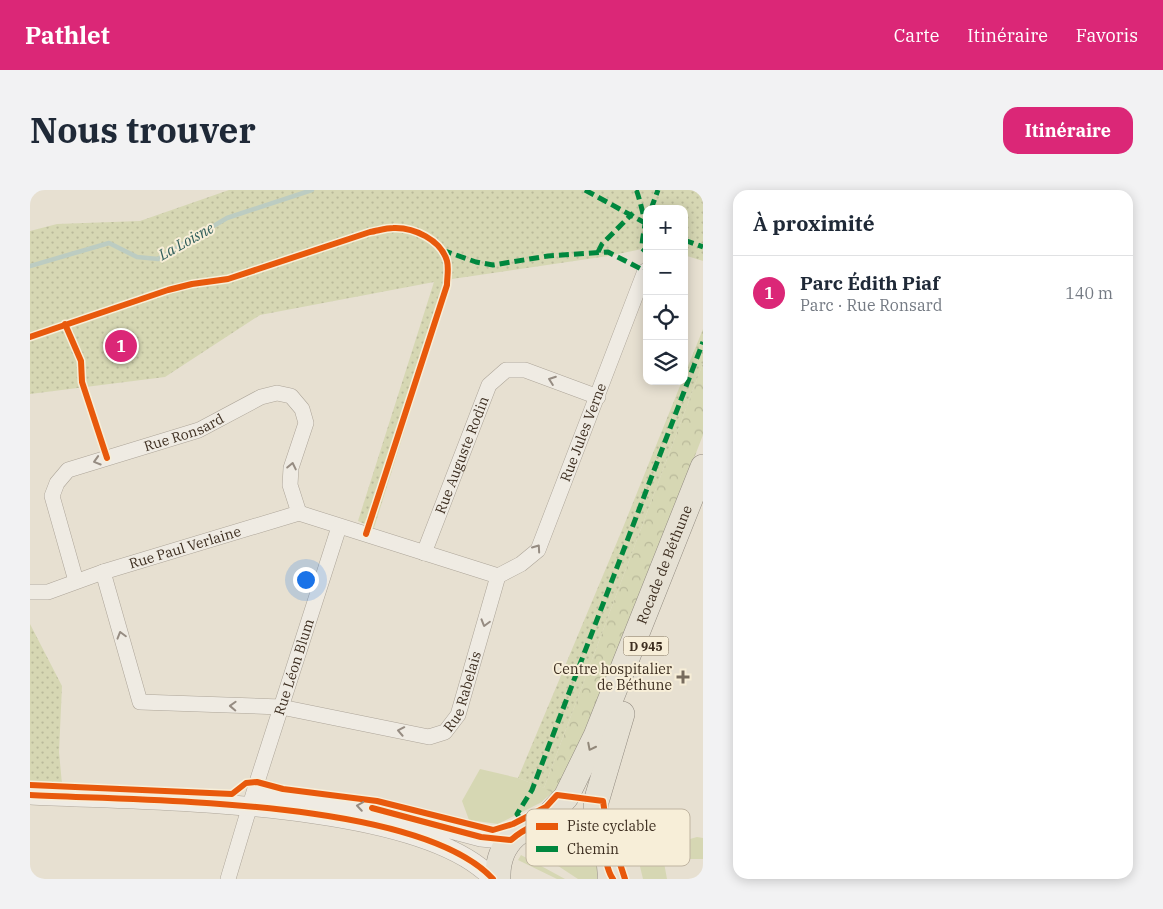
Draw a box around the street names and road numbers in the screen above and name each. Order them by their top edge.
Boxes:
street label: Rue Jules Verne [556,380,610,484]
street label: Rue Auguste Rodin [431,394,493,516]
street label: Rue Ronsard [142,409,227,455]
street label: Rocade de Béthune [632,503,696,627]
street label: Rue Paul Verlaine [127,522,243,573]
street label: Rue Léon Blum [270,617,318,718]
road number: D 945 [624,636,668,656]
street label: Rue Rabelais [439,649,485,735]

